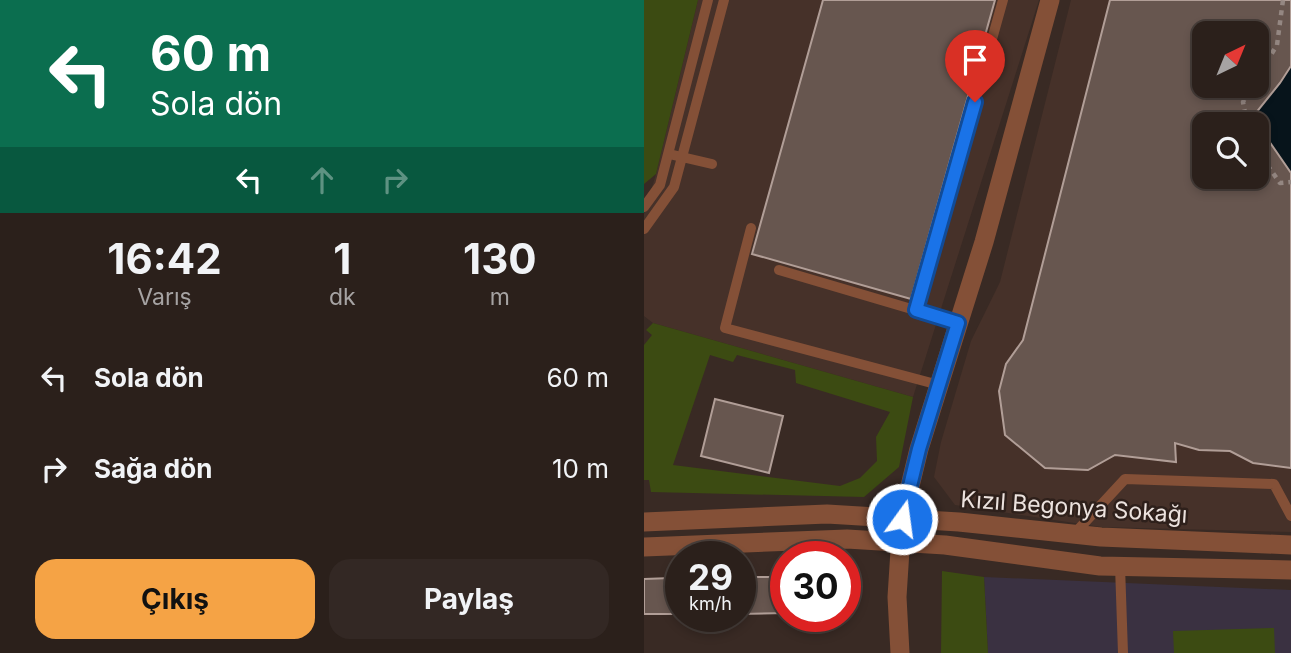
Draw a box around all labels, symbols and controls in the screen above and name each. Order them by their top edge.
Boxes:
north arrow [1192,21,1269,98]
map controls [1192,21,1269,189]
text: 60 m [150,24,271,83]
icon: left [35,28,126,119]
pin [945,30,1005,102]
icon: arrive [956,41,994,79]
text: Sola dön [150,84,282,123]
button: search [1192,112,1269,189]
icon: left [230,161,268,199]
icon: ahead [303,161,341,199]
icon: right [376,161,414,199]
text: 16:42 [107,233,222,284]
text: 1 [333,233,351,284]
text: 130 [463,233,537,284]
text: Varış [137,283,192,311]
text: dk [329,283,356,311]
text: m [490,283,510,311]
icon: left [35,359,73,397]
text: Sola dön [94,362,204,393]
text: 60 m [546,362,609,393]
icon: right [35,450,73,488]
text: Sağa dön [94,453,212,484]
text: 10 m [552,453,609,484]
position arrow [865,482,939,556]
street label: Kızıl Begonya Sokağı [960,485,1188,529]
speed limit sign: 30 [770,541,861,632]
text: 29 [688,556,733,598]
button: Çıkış [35,559,315,639]
button: Paylaş [329,559,609,639]
text: km/h [689,593,732,614]

